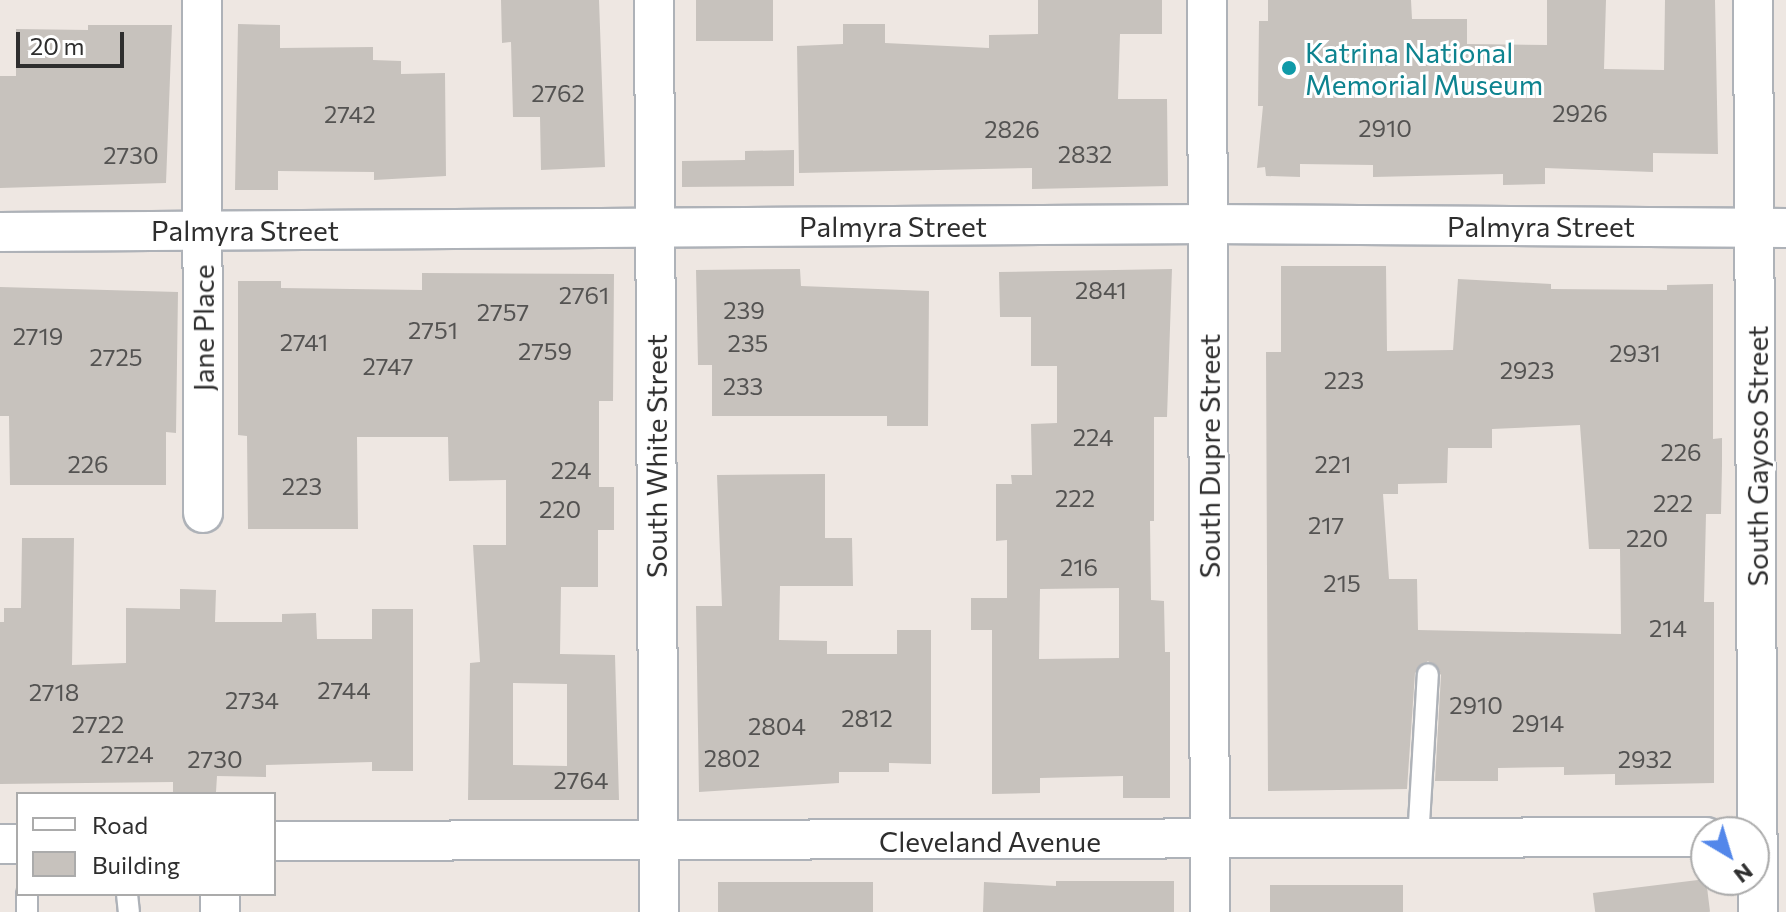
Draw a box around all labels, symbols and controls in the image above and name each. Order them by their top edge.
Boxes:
scale bar [20,16,128,66]
text: 20 m [30,31,84,60]
place label: Katrina National Memorial Museum [1305,35,1543,101]
marker: Katrina National Memorial Museum [1280,59,1298,77]
house number: 2762 [531,79,585,107]
house number: 2926 [1552,99,1608,127]
house number: 2742 [324,100,376,128]
house number: 2910 [1358,114,1412,142]
house number: 2826 [984,115,1040,143]
house number: 2832 [1058,140,1112,168]
house number: 2730 [103,141,159,169]
street label: Palmyra Street [799,209,987,243]
street label: Palmyra Street [1447,209,1635,243]
street label: Palmyra Street [151,213,339,247]
street label: Jane Place [186,265,220,391]
house number: 2841 [1075,276,1127,304]
house number: 2761 [559,281,609,309]
house number: 239 [723,296,765,324]
house number: 2757 [477,298,529,326]
house number: 2751 [408,316,458,344]
house number: 2719 [13,322,63,350]
street label: South Gayoso Street [1740,326,1774,586]
house number: 2741 [280,328,328,356]
house number: 235 [728,329,768,357]
street label: South White Street [639,334,673,578]
street label: South Dupre Street [1192,334,1226,578]
house number: 2759 [518,337,572,365]
house number: 2931 [1609,339,1661,367]
house number: 2725 [89,343,143,371]
house number: 2747 [362,352,414,380]
house number: 2923 [1500,356,1554,384]
house number: 223 [1324,366,1364,394]
house number: 233 [723,372,763,400]
house number: 224 [1073,423,1113,451]
house number: 226 [1660,438,1702,466]
house number: 226 [67,450,109,478]
house number: 221 [1315,450,1351,478]
house number: 224 [551,456,591,484]
house number: 223 [282,472,322,500]
house number: 222 [1055,484,1095,512]
house number: 222 [1653,489,1693,517]
house number: 220 [539,495,581,523]
house number: 217 [1308,511,1344,539]
house number: 220 [1626,524,1668,552]
house number: 216 [1060,553,1098,581]
house number: 215 [1323,569,1361,597]
house number: 214 [1649,614,1687,642]
house number: 2744 [317,676,371,704]
house number: 2718 [29,678,79,706]
house number: 2734 [225,686,279,714]
house number: 2910 [1449,691,1503,719]
house number: 2812 [841,704,893,732]
house number: 2914 [1512,709,1564,737]
house number: 2722 [72,710,124,738]
house number: 2804 [748,712,806,740]
house number: 2724 [100,740,154,768]
house number: 2802 [704,744,760,772]
house number: 2730 [187,745,243,773]
house number: 2932 [1618,745,1672,773]
house number: 2764 [554,766,608,794]
legend [16,792,276,896]
text: Road [92,810,148,839]
north arrow [1690,816,1770,896]
street label: Cleveland Avenue [879,824,1101,858]
text: Building [92,850,180,879]
text: N [1729,858,1759,889]

